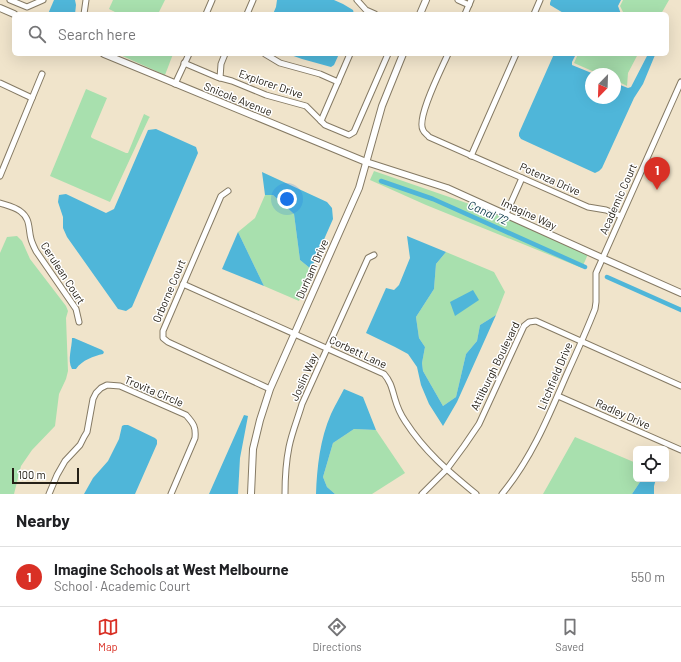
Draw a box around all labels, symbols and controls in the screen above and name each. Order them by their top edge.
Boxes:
search box [12,12,669,56]
icon: search [26,23,48,45]
text: Search here [58,25,136,43]
street label: Explorer Drive [237,66,305,101]
north arrow [585,68,621,104]
street label: Snicole Avenue [202,79,274,118]
pin: 1 [644,157,670,190]
street label: Potenza Drive [518,159,583,198]
street label: Academic Court [596,161,639,236]
your location [277,189,297,209]
street label: Imagine Way [499,195,559,232]
water label: Canal 72 [466,197,511,227]
street label: Durham Drive [293,237,331,301]
street label: Cerulean Court [39,239,88,306]
street label: Orborne Court [149,257,188,324]
street label: Attilburgh Boulevard [467,319,522,412]
street label: Corbett Lane [327,333,389,371]
street label: Litchfield Drive [534,340,575,412]
street label: Joslin Way [287,351,320,403]
street label: Trovita Circle [123,372,186,409]
street label: Radley Drive [594,396,653,431]
map controls [633,446,669,482]
button: locate [633,446,669,482]
scale bar [12,466,79,485]
text: 100 m [18,468,46,481]
text: Nearby [16,510,70,530]
text: Imagine Schools at West Melbourne [54,560,289,578]
text: 1 [27,569,31,585]
text: 550 m [631,569,665,585]
text: School · Academic Court [54,578,191,594]
tab: Map [97,616,119,653]
tab: Directions [312,616,362,653]
tab: Saved [555,616,584,653]

